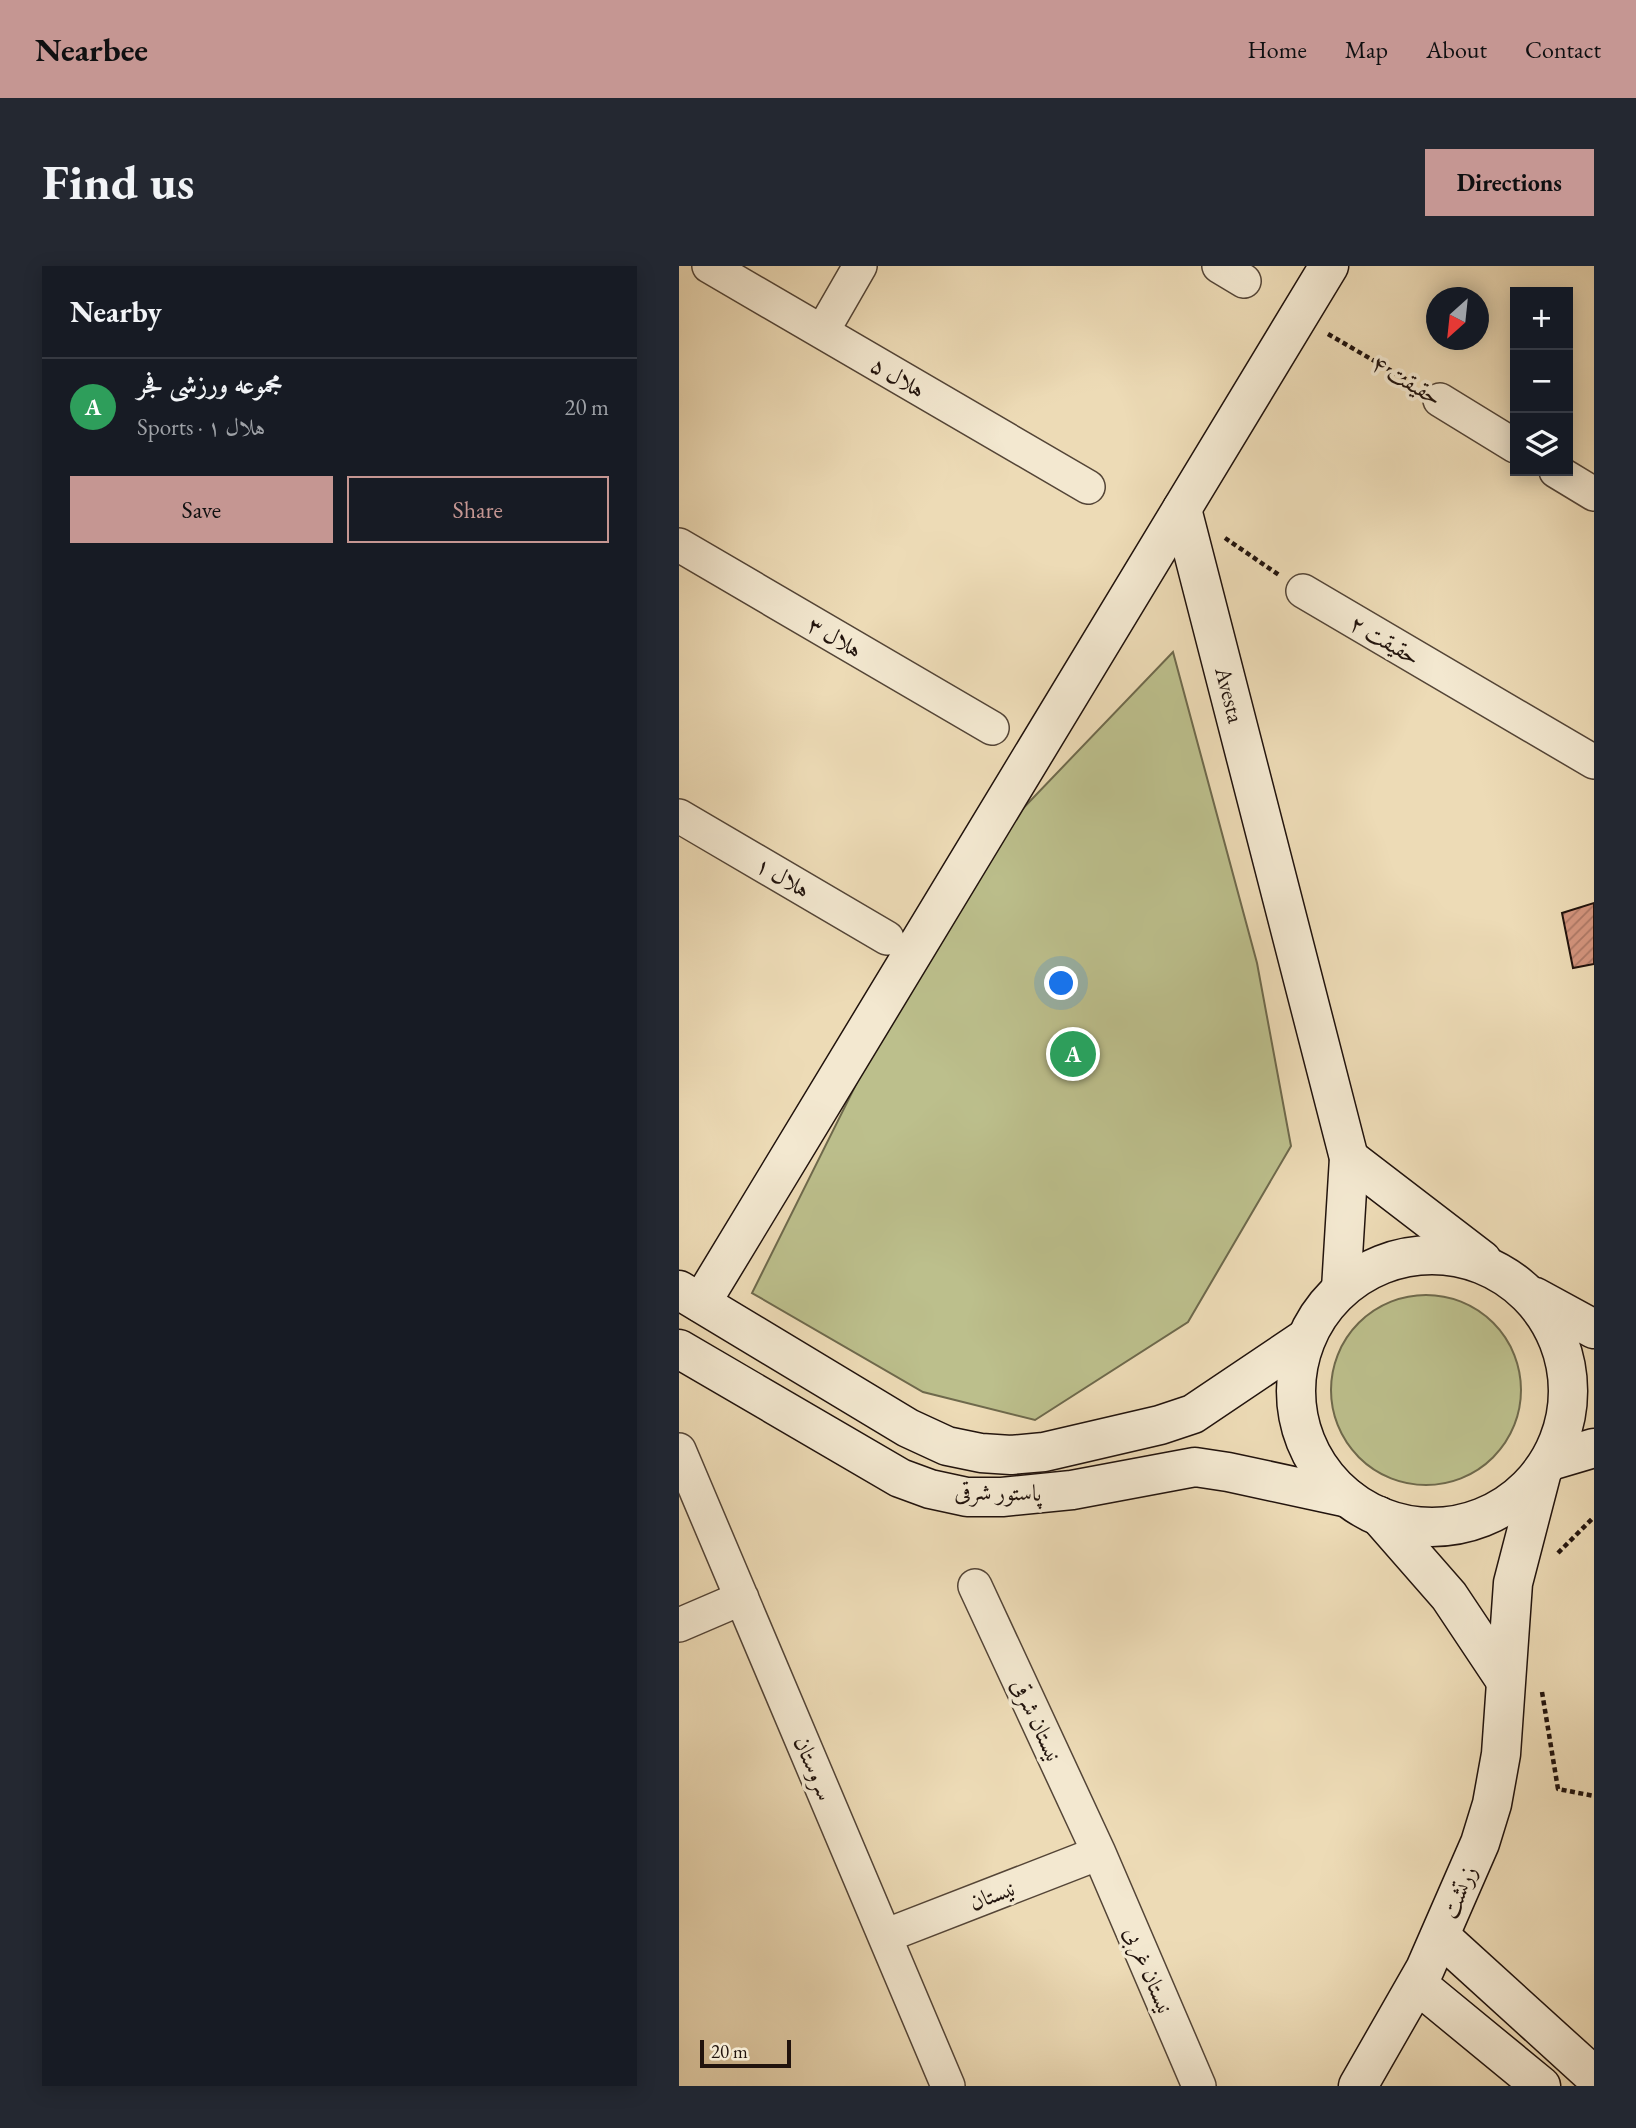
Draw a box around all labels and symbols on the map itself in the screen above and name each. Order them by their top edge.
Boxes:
north arrow [1426,287,1489,350]
street label: حقیقت ۴ [1367,347,1447,413]
street label: هلال ۵ [865,349,931,405]
street label: حقیقت ۲ [1344,608,1426,672]
street label: هلال ۳ [802,609,868,665]
street label: Avesta [1208,663,1252,727]
street label: هلال ۱ [750,849,816,905]
your location [1044,966,1078,1000]
pin: A [1050,1028,1096,1080]
street label: پاستور شرقی [954,1476,1043,1510]
street label: نیستان شرقی [1004,1674,1069,1767]
street label: سروستان [786,1731,841,1805]
street label: زرتشت [1434,1861,1484,1923]
street label: نیستان [965,1873,1019,1917]
street label: نیستان غربی [1116,1922,1181,2019]
scale bar [700,2037,791,2069]

